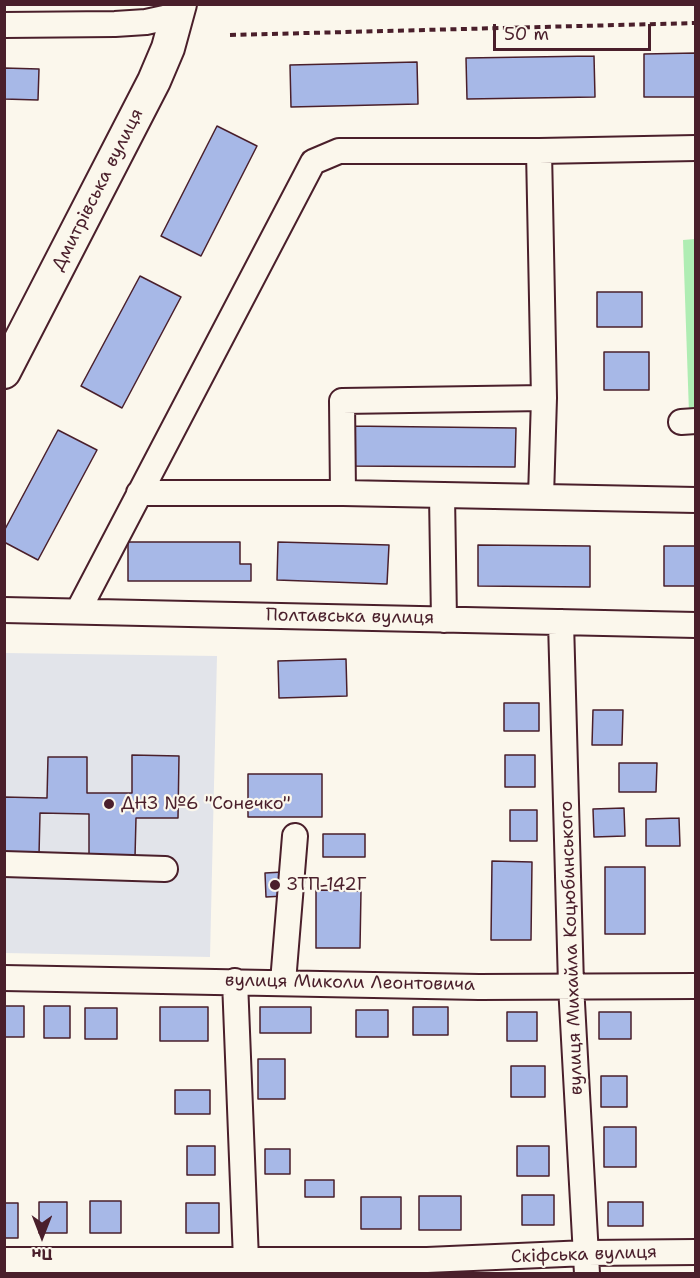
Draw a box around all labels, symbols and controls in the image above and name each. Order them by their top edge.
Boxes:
scale bar [496,12,654,50]
text: 50 m [504,22,549,46]
street label: Дмитрівська вулиця [48,105,148,275]
street label: Полтавська вулиця [266,605,434,629]
place label: ДНЗ №6 "Сонечко" [121,793,291,815]
marker: ДНЗ №6 "Сонечко" [102,797,116,811]
street label: вулиця Михайла Коцюбинського [556,800,588,1096]
place label: ЗТП-142Г [287,874,366,896]
marker: ЗТП-142Г [268,878,282,892]
street label: вулиця Миколи Леонтовича [225,970,475,996]
north arrow [12,1206,72,1266]
street label: Скіфська вулиця [511,1242,657,1268]
text: Пн [31,1244,53,1265]

